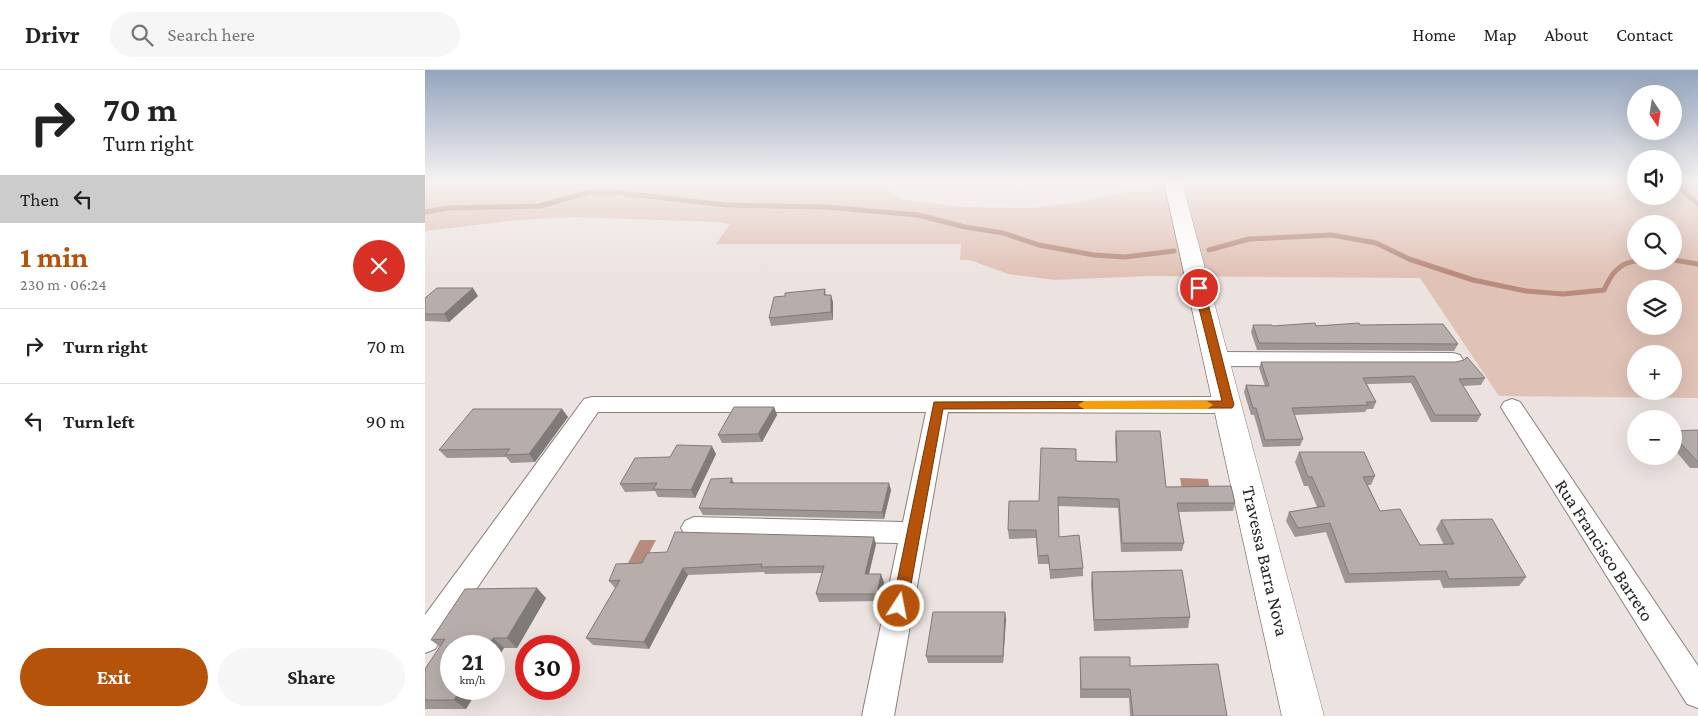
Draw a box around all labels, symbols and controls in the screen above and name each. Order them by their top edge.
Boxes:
search box [110,12,460,57]
text: Drivr [25,21,80,48]
icon: search [128,21,156,49]
text: Search here [168,24,255,45]
text: Home [1413,25,1456,45]
text: Map [1484,25,1516,45]
text: About [1544,25,1588,45]
text: Contact [1616,25,1673,45]
north arrow [1627,85,1683,140]
map controls [1627,85,1682,465]
icon: right [20,90,85,155]
text: 70 m [103,90,177,129]
text: Turn right [103,131,194,156]
button: sound [1627,150,1682,205]
icon: left [69,185,97,213]
text: Then [20,189,59,210]
button: search [1627,215,1682,270]
text: 1 min [20,240,88,273]
button: close [353,240,405,292]
pin [1178,267,1220,309]
icon: arrive [1185,274,1213,302]
text: 230 m · 06:24 [20,276,107,293]
button: layers [1627,280,1682,335]
icon: right [20,332,48,360]
text: Turn right [63,336,148,357]
text: 70 m [367,336,405,357]
button: + [1627,345,1682,400]
icon: left [20,407,48,435]
button: − [1627,410,1682,465]
text: Turn left [63,411,135,432]
text: 90 m [366,411,405,432]
street label: Rua Francisco Barreto [1551,475,1658,625]
street label: Travessa Barra Nova [1238,484,1293,638]
position arrow [872,579,924,631]
speed limit sign: 30 [515,635,580,700]
button: Exit [20,648,208,706]
button: Share [218,648,405,706]
text: 21 [461,648,484,675]
text: km/h [460,673,485,687]

